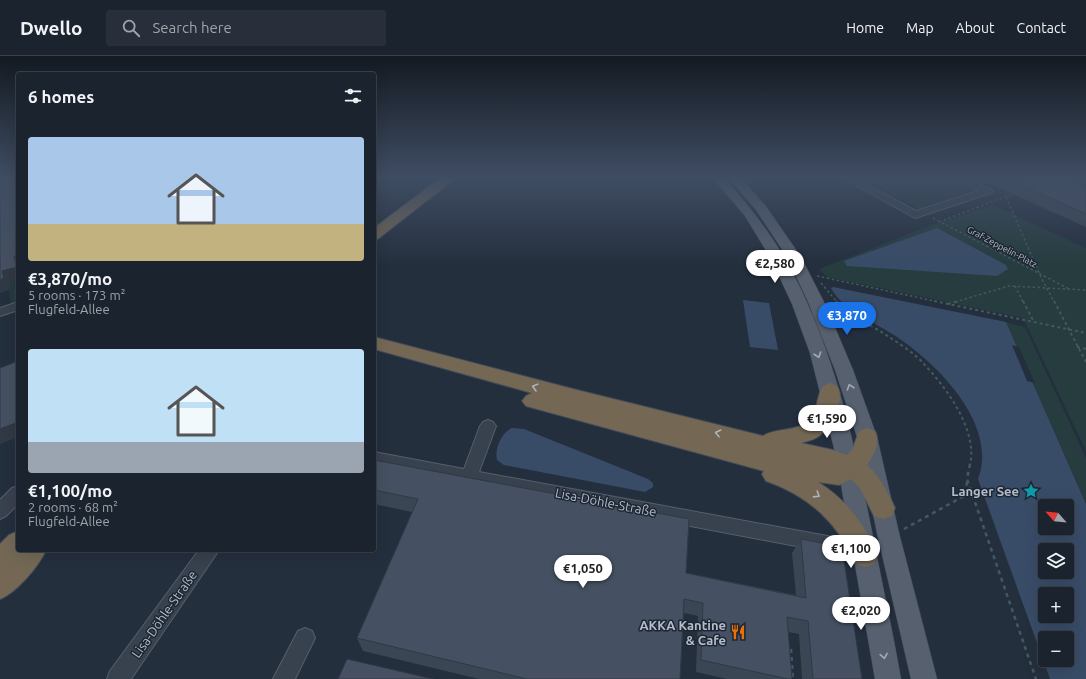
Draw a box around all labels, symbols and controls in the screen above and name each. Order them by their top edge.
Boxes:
search box [106,10,386,46]
text: Dwello [20,17,82,39]
icon: search [120,17,142,39]
text: Search here [152,19,232,36]
text: Home [846,20,884,36]
text: Map [906,20,934,36]
text: About [956,20,995,36]
text: Contact [1017,20,1066,36]
icon: filters [342,85,364,107]
text: 6 homes [28,87,94,106]
icon: home [160,163,232,235]
street label: Graf-Zeppelin-Platz [965,224,1039,270]
pin: €2,580 [742,250,808,284]
text: €2,580 [755,256,795,270]
text: €3,870/mo [28,269,112,288]
text: 5 rooms · 173 m² [28,288,125,302]
text: Flugfeld-Allee [28,302,110,316]
pin: €3,870 [814,302,880,336]
text: €3,870 [827,308,867,322]
one-way arrow [813,352,822,359]
icon: home [160,375,232,447]
one-way arrow [532,383,539,392]
one-way arrow [847,383,855,390]
pin: €1,590 [794,405,860,439]
text: €1,590 [807,411,847,425]
one-way arrow [714,430,721,438]
text: €1,100/mo [28,481,112,500]
place icon: Langer See [1022,482,1040,500]
place label: Langer See [951,484,1019,498]
street label: Lisa-Döhle-Straße [554,485,658,519]
one-way arrow [813,490,820,497]
north arrow [1038,499,1074,535]
map controls [1038,499,1074,667]
text: 2 rooms · 68 m² [28,500,118,514]
text: Flugfeld-Allee [28,514,110,528]
pin: €1,100 [818,535,884,569]
text: €1,100 [831,541,871,555]
button: layers [1038,543,1074,579]
pin: €1,050 [550,555,616,589]
text: €1,050 [563,561,603,575]
street label: Lisa-Döhle-Straße [129,568,199,660]
button: + [1038,587,1074,623]
pin: €2,020 [828,597,894,631]
text: €2,020 [841,603,881,617]
place label: AKKA Kantine & Cafe [639,618,726,647]
restaurant icon: AKKA Kantine & Cafe [729,623,747,641]
button: − [1038,631,1074,667]
one-way arrow [879,653,888,659]

